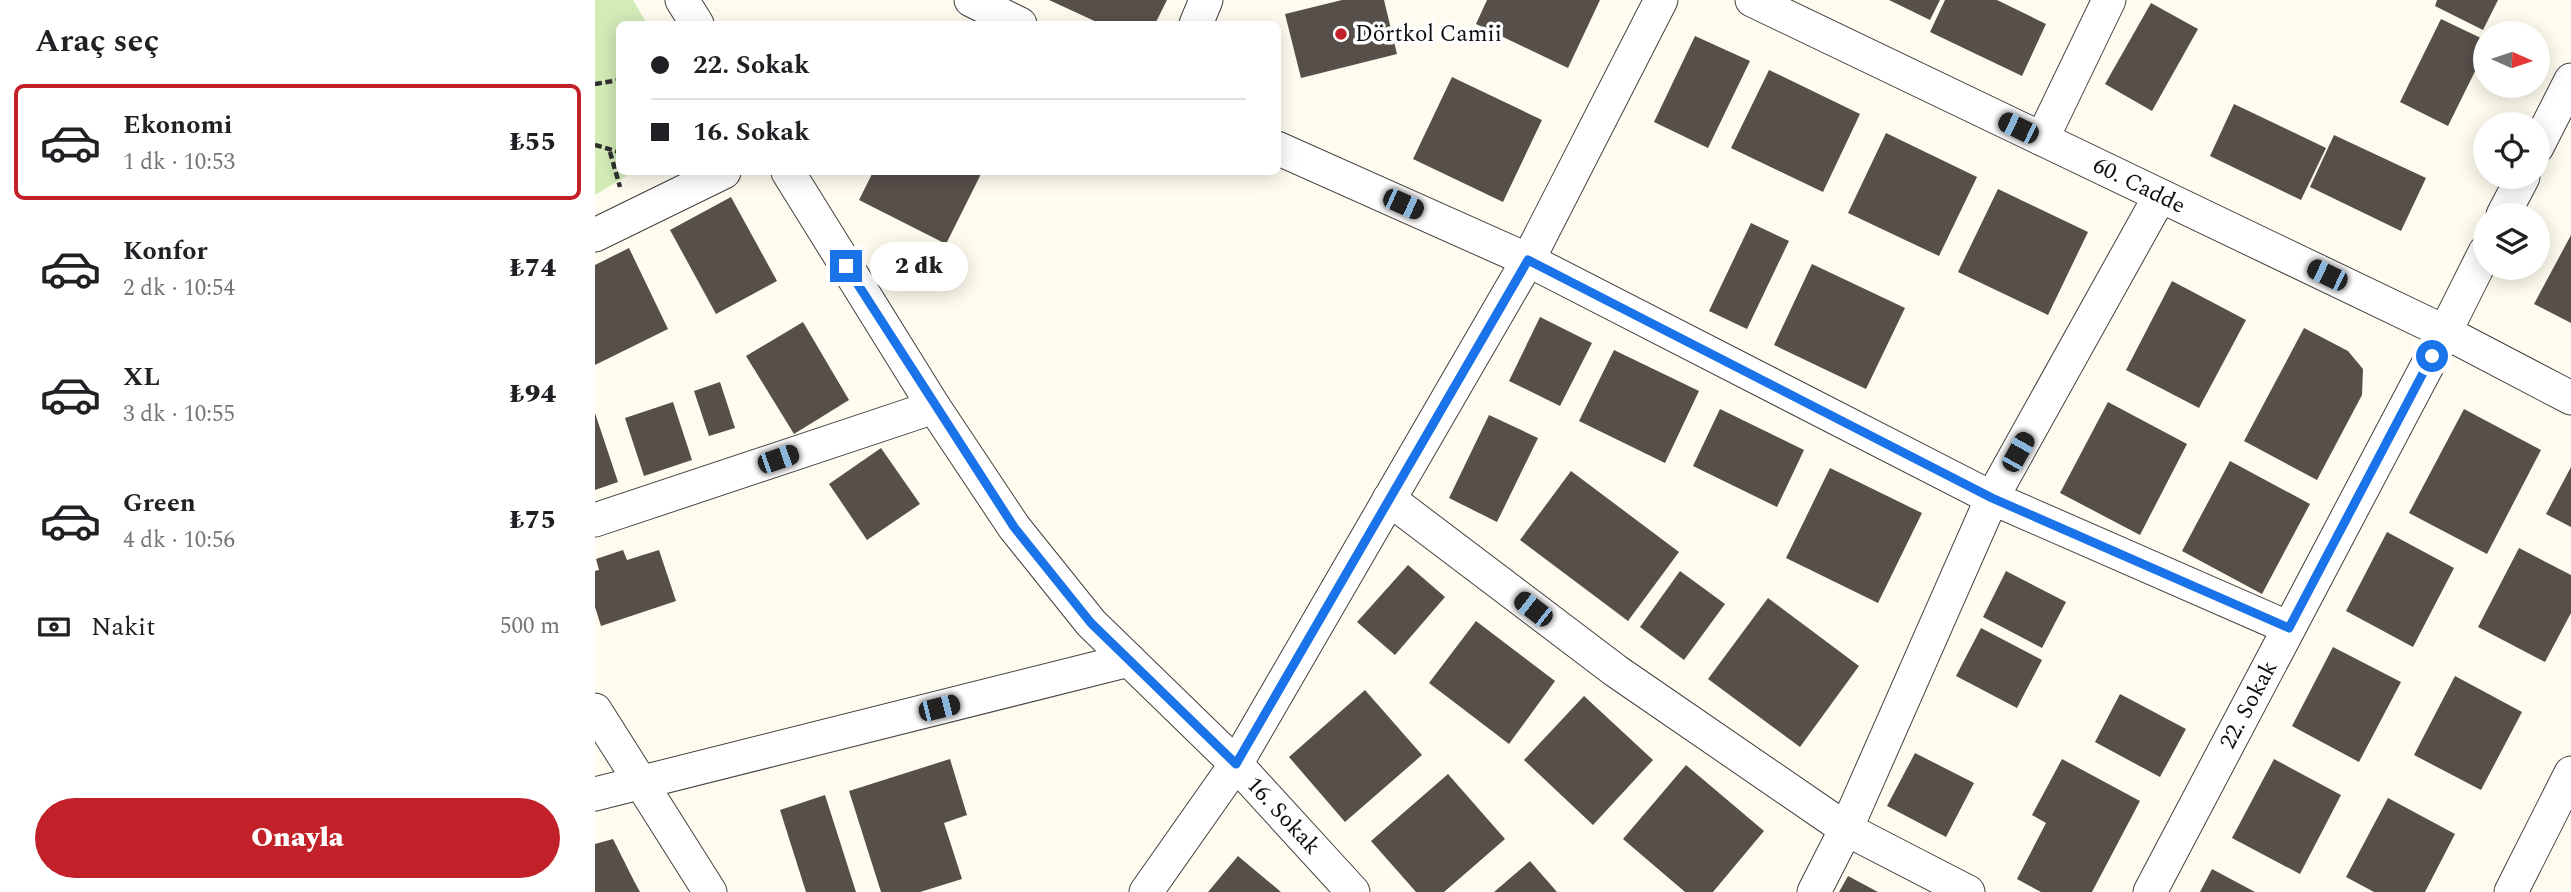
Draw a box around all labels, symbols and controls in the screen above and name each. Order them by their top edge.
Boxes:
text: Araç seç [35,17,159,66]
place label: Dörtkol Camii [1355,17,1502,52]
north arrow [2473,21,2550,98]
map controls [2473,21,2550,280]
marker: Dörtkol Camii [1333,26,1349,42]
text: 22. Sokak [693,45,810,85]
text: Ekonomi [123,105,232,145]
car [1995,109,2042,147]
icon: car [39,111,102,174]
text: 16. Sokak [693,112,810,152]
button: locate [2473,112,2550,189]
text: ₺55 [509,122,556,162]
text: 1 dk · 10:53 [123,145,235,180]
street label: 60. Cadde [2087,149,2191,223]
car [1380,186,1427,222]
button: layers [2473,203,2550,280]
text: Konfor [123,231,208,271]
icon: car [39,237,102,300]
callout: 2 dk [871,242,969,290]
text: ₺74 [509,248,556,288]
text: 2 dk [895,249,943,284]
route end [830,250,862,282]
car [2304,256,2351,294]
text: 2 dk · 10:54 [123,271,235,306]
route start [2416,340,2448,372]
text: XL [123,357,160,397]
icon: car [39,363,102,426]
text: ₺94 [509,374,556,414]
text: 3 dk · 10:55 [123,397,235,432]
car [1999,429,2038,475]
car [755,442,802,476]
text: Green [123,483,196,523]
icon: car [39,489,102,552]
text: ₺75 [509,500,556,540]
text: 4 dk · 10:56 [123,523,235,558]
car [1510,588,1557,630]
text: Nakit [91,607,155,647]
icon: cash [35,608,73,646]
text: 500 m [500,609,560,644]
street label: 22. Sokak [2211,654,2287,756]
car [917,693,962,723]
street label: 16. Sokak [1237,769,1329,863]
button: Onayla [35,798,560,878]

